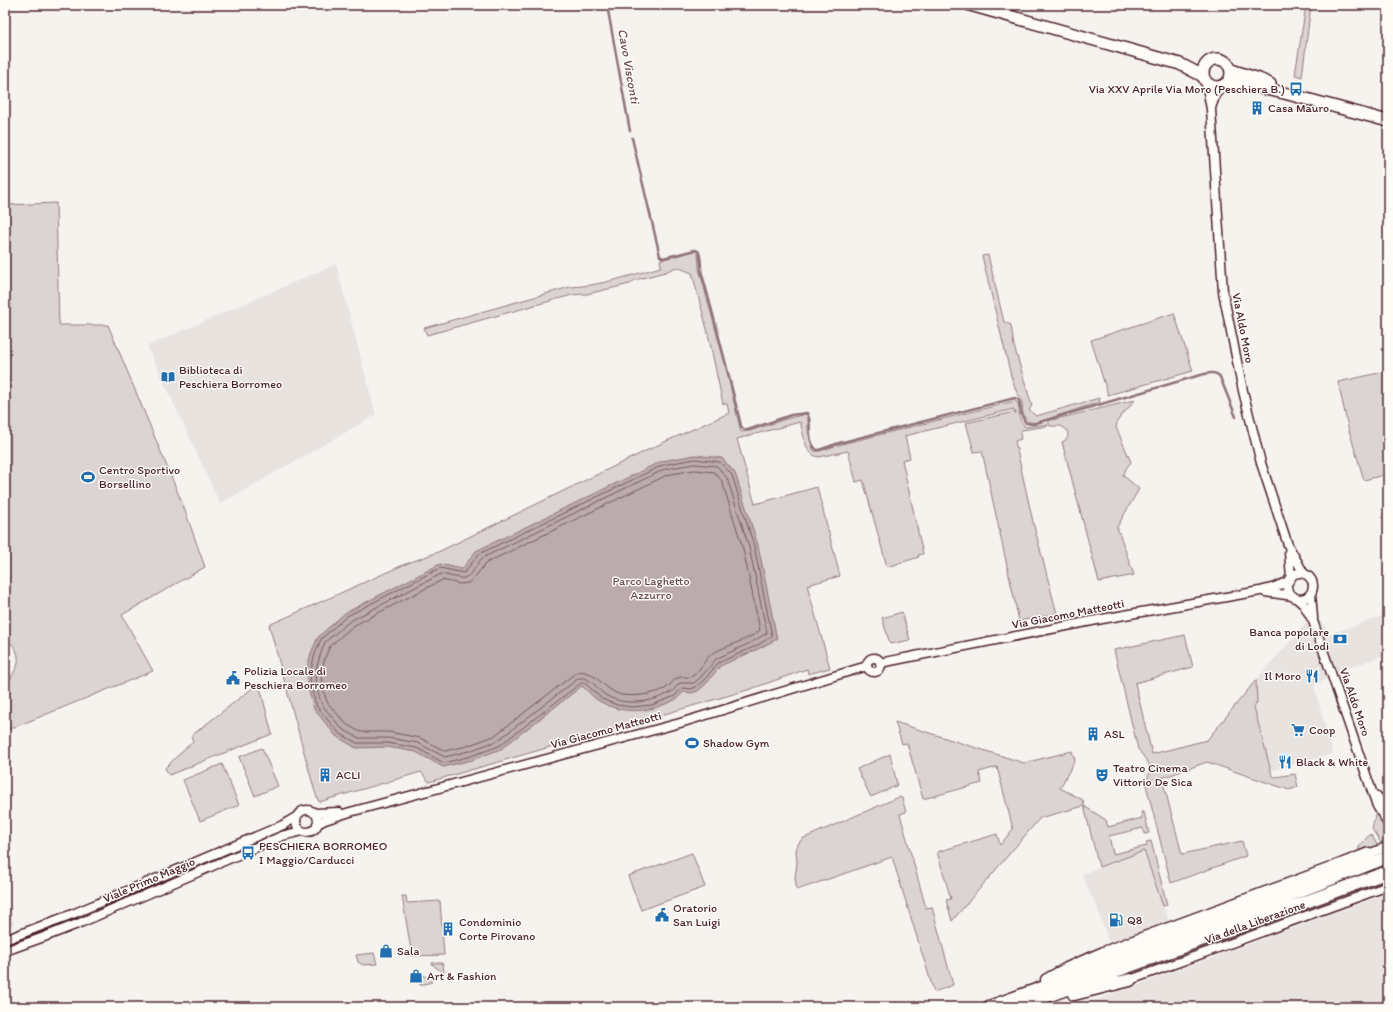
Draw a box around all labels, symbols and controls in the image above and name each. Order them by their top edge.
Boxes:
water label: Cavo Visconti [615,27,643,106]
bus stop icon: Via XXV Aprile Via Moro (Peschiera B.) [1288,81,1304,97]
place label: Via XXV Aprile Via Moro (Peschiera B.) [1089,82,1285,96]
building icon: Casa Mauro [1249,100,1265,116]
place label: Casa Mauro [1268,101,1329,115]
street label: Via Aldo Moro [1229,292,1257,364]
place label: Biblioteca di Peschiera Borromeo [179,363,282,391]
library icon: Biblioteca di Peschiera Borromeo [160,369,176,385]
place label: Centro Sportivo Borsellino [99,463,180,491]
sports icon: Centro Sportivo Borsellino [80,469,96,485]
park label: Parco Laghetto Azzurro [612,574,690,602]
street label: Via Giacomo Matteotti [1011,596,1125,632]
place label: Banca popolare di Lodi [1249,625,1329,653]
bank icon: Banca popolare di Lodi [1332,631,1348,647]
place label: Polizia Locale di Peschiera Borromeo [244,664,347,692]
street label: Via Aldo Moro [1337,666,1373,738]
restaurant icon: Il Moro [1304,668,1320,684]
place label: Il Moro [1264,669,1301,683]
public building icon: Polizia Locale di Peschiera Borromeo [225,670,241,686]
street label: Via Giacomo Matteotti [549,708,663,752]
supermarket icon: Coop [1290,722,1306,738]
place label: Coop [1309,723,1335,737]
building icon: ASL [1085,726,1101,742]
place label: ASL [1104,727,1124,741]
sports icon: Shadow Gym [684,735,700,751]
place label: Shadow Gym [703,736,770,750]
restaurant icon: Black & White [1277,754,1293,770]
place label: Black & White [1296,755,1368,769]
place label: Teatro Cinema Vittorio De Sica [1113,761,1193,789]
building icon: ACLI [317,767,333,783]
theatre icon: Teatro Cinema Vittorio De Sica [1094,767,1110,783]
place label: ACLI [336,768,360,782]
place label: PESCHIERA BORROMEO I Maggio/Carducci [259,839,388,867]
bus stop icon: PESCHIERA BORROMEO I Maggio/Carducci [240,845,256,861]
street label: Viale Primo Maggio [101,854,197,906]
street label: Via della Liberazione [1203,897,1307,947]
place label: Oratorio San Luigi [673,901,720,929]
public building icon: Oratorio San Luigi [654,907,670,923]
fuel station icon: Q8 [1108,912,1124,928]
place label: Q8 [1127,913,1143,927]
place label: Condominio Corte Pirovano [459,915,535,943]
building icon: Condominio Corte Pirovano [440,921,456,937]
shop icon: Sala [378,943,394,959]
place label: Sala [397,944,419,958]
shop icon: Art & Fashion [408,968,424,984]
place label: Art & Fashion [427,969,497,983]

